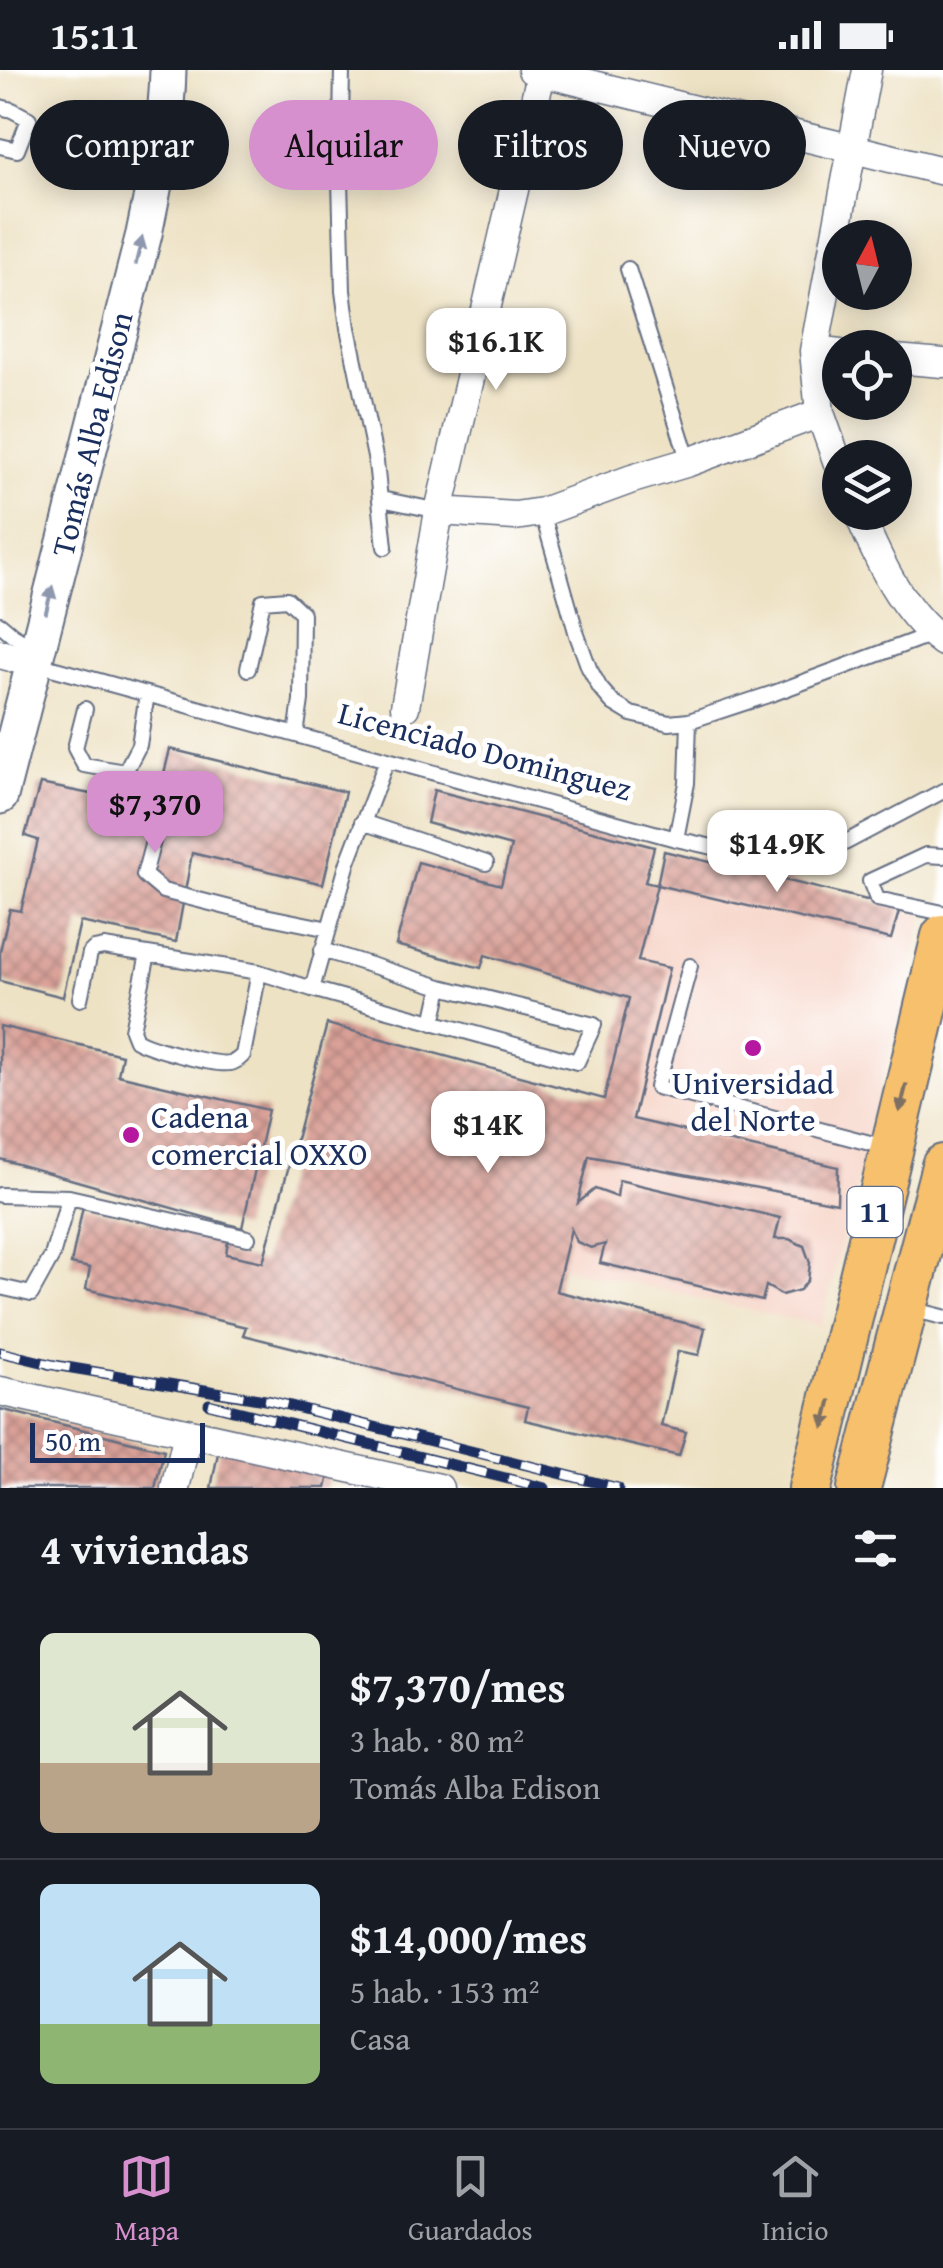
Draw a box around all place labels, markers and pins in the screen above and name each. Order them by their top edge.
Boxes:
pin: $16.1K [415,308,577,393]
pin: $7,370 [74,771,236,856]
pin: $14.9K [696,810,858,895]
marker: Universidad del Norte [742,1037,764,1059]
place label: Universidad del Norte [672,1059,834,1143]
pin: $14K [429,1091,547,1176]
place label: Cadena comercial OXXO [151,1093,368,1177]
marker: Cadena comercial OXXO [120,1124,142,1146]

